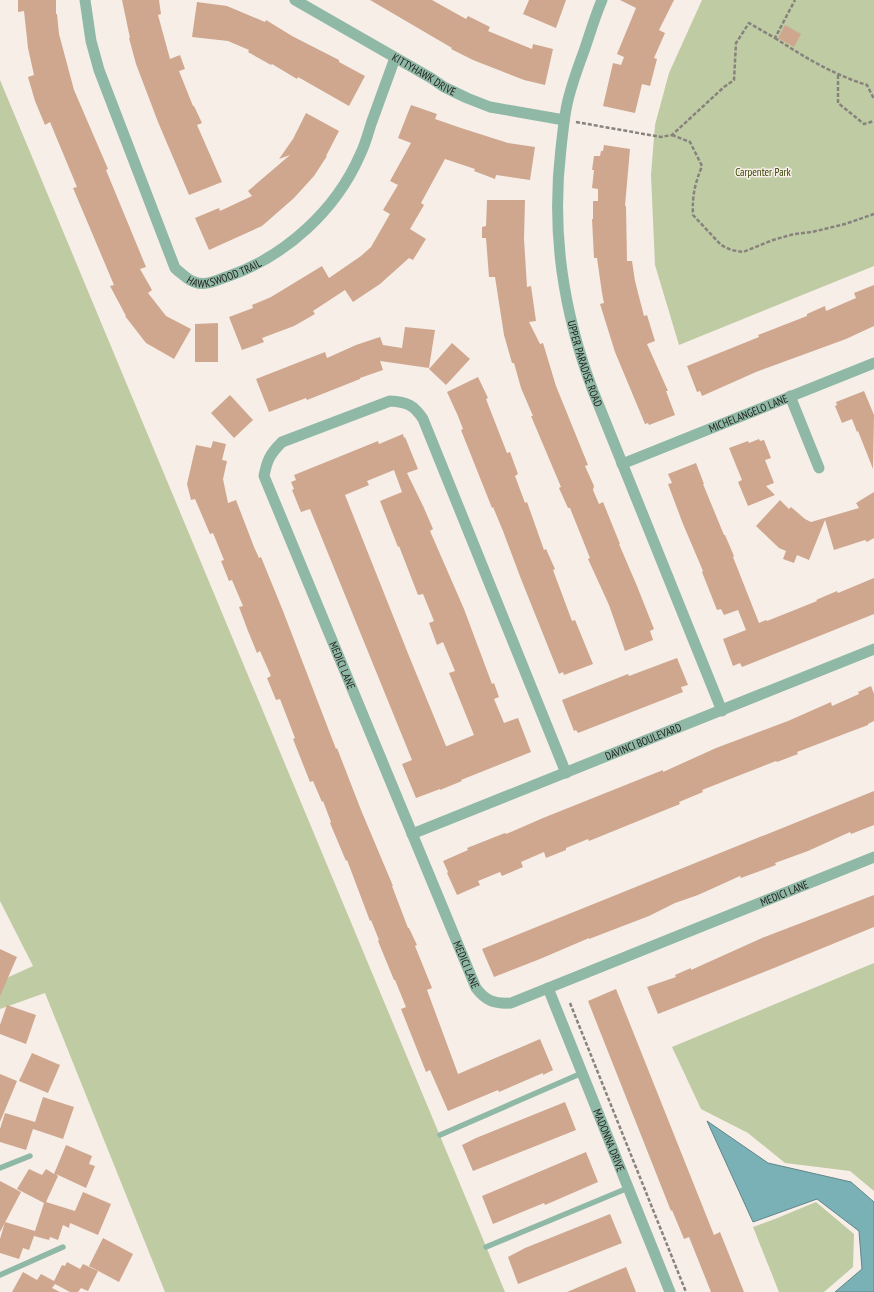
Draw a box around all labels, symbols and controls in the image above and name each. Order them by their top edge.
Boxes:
street label: KITTYHAWK DRIVE [389,50,459,99]
park label: Carpenter Park [735,165,792,179]
street label: HAWKSWOOD TRAIL [184,256,264,291]
street label: UPPER PARADISE ROAD [564,319,606,409]
street label: MICHELANGELO LANE [707,391,790,436]
street label: MEDICI LANE [326,639,359,692]
street label: DAVINCI BOULEVARD [603,720,684,763]
street label: MEDICI LANE [758,877,811,909]
street label: MEDICI LANE [450,939,483,991]
street label: MADONNA DRIVE [590,1107,628,1174]

